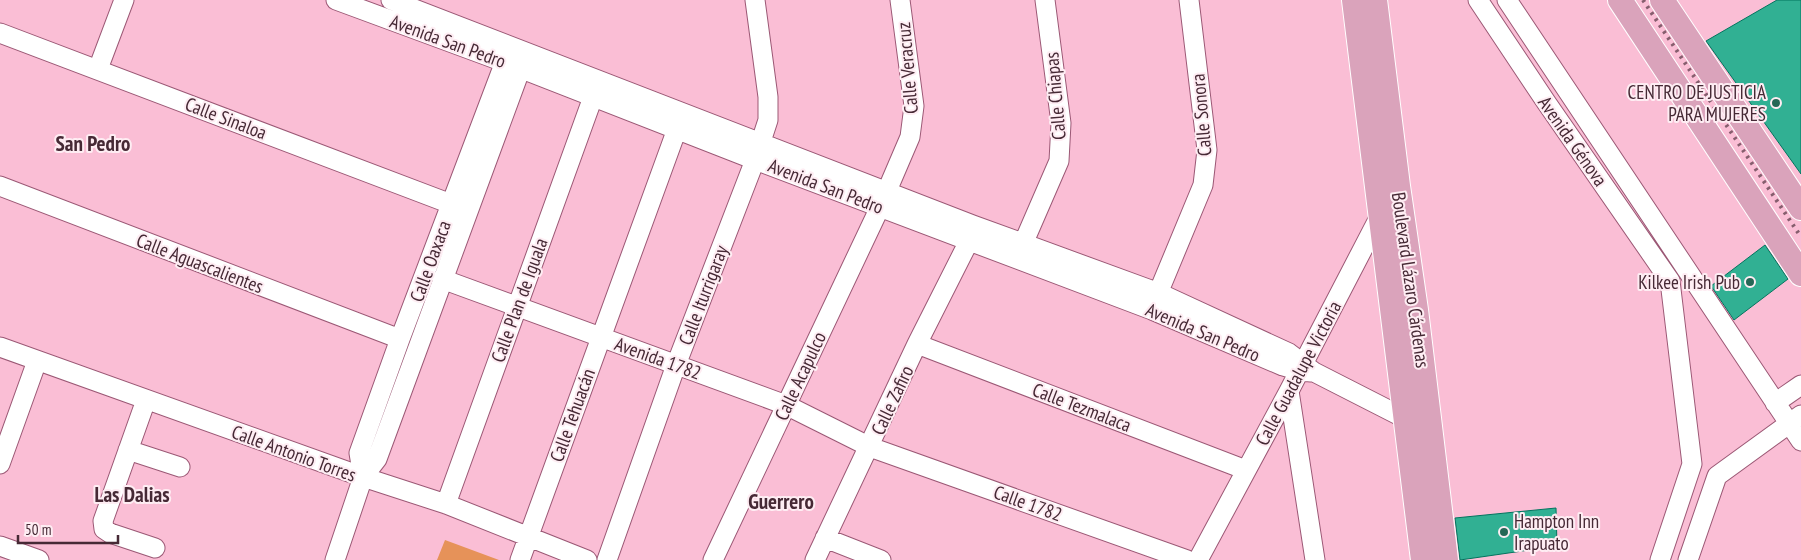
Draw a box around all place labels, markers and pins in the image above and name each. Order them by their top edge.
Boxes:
place label: CENTRO DE JUSTICIA PARA MUJERES [1628,80,1766,126]
marker: CENTRO DE JUSTICIA PARA MUJERES [1770,97,1782,109]
place label: Kilkee Irish Pub [1638,270,1740,294]
marker: Kilkee Irish Pub [1744,276,1756,288]
place label: Hampton Inn Irapuato [1514,509,1599,555]
marker: Hampton Inn Irapuato [1498,526,1510,538]

